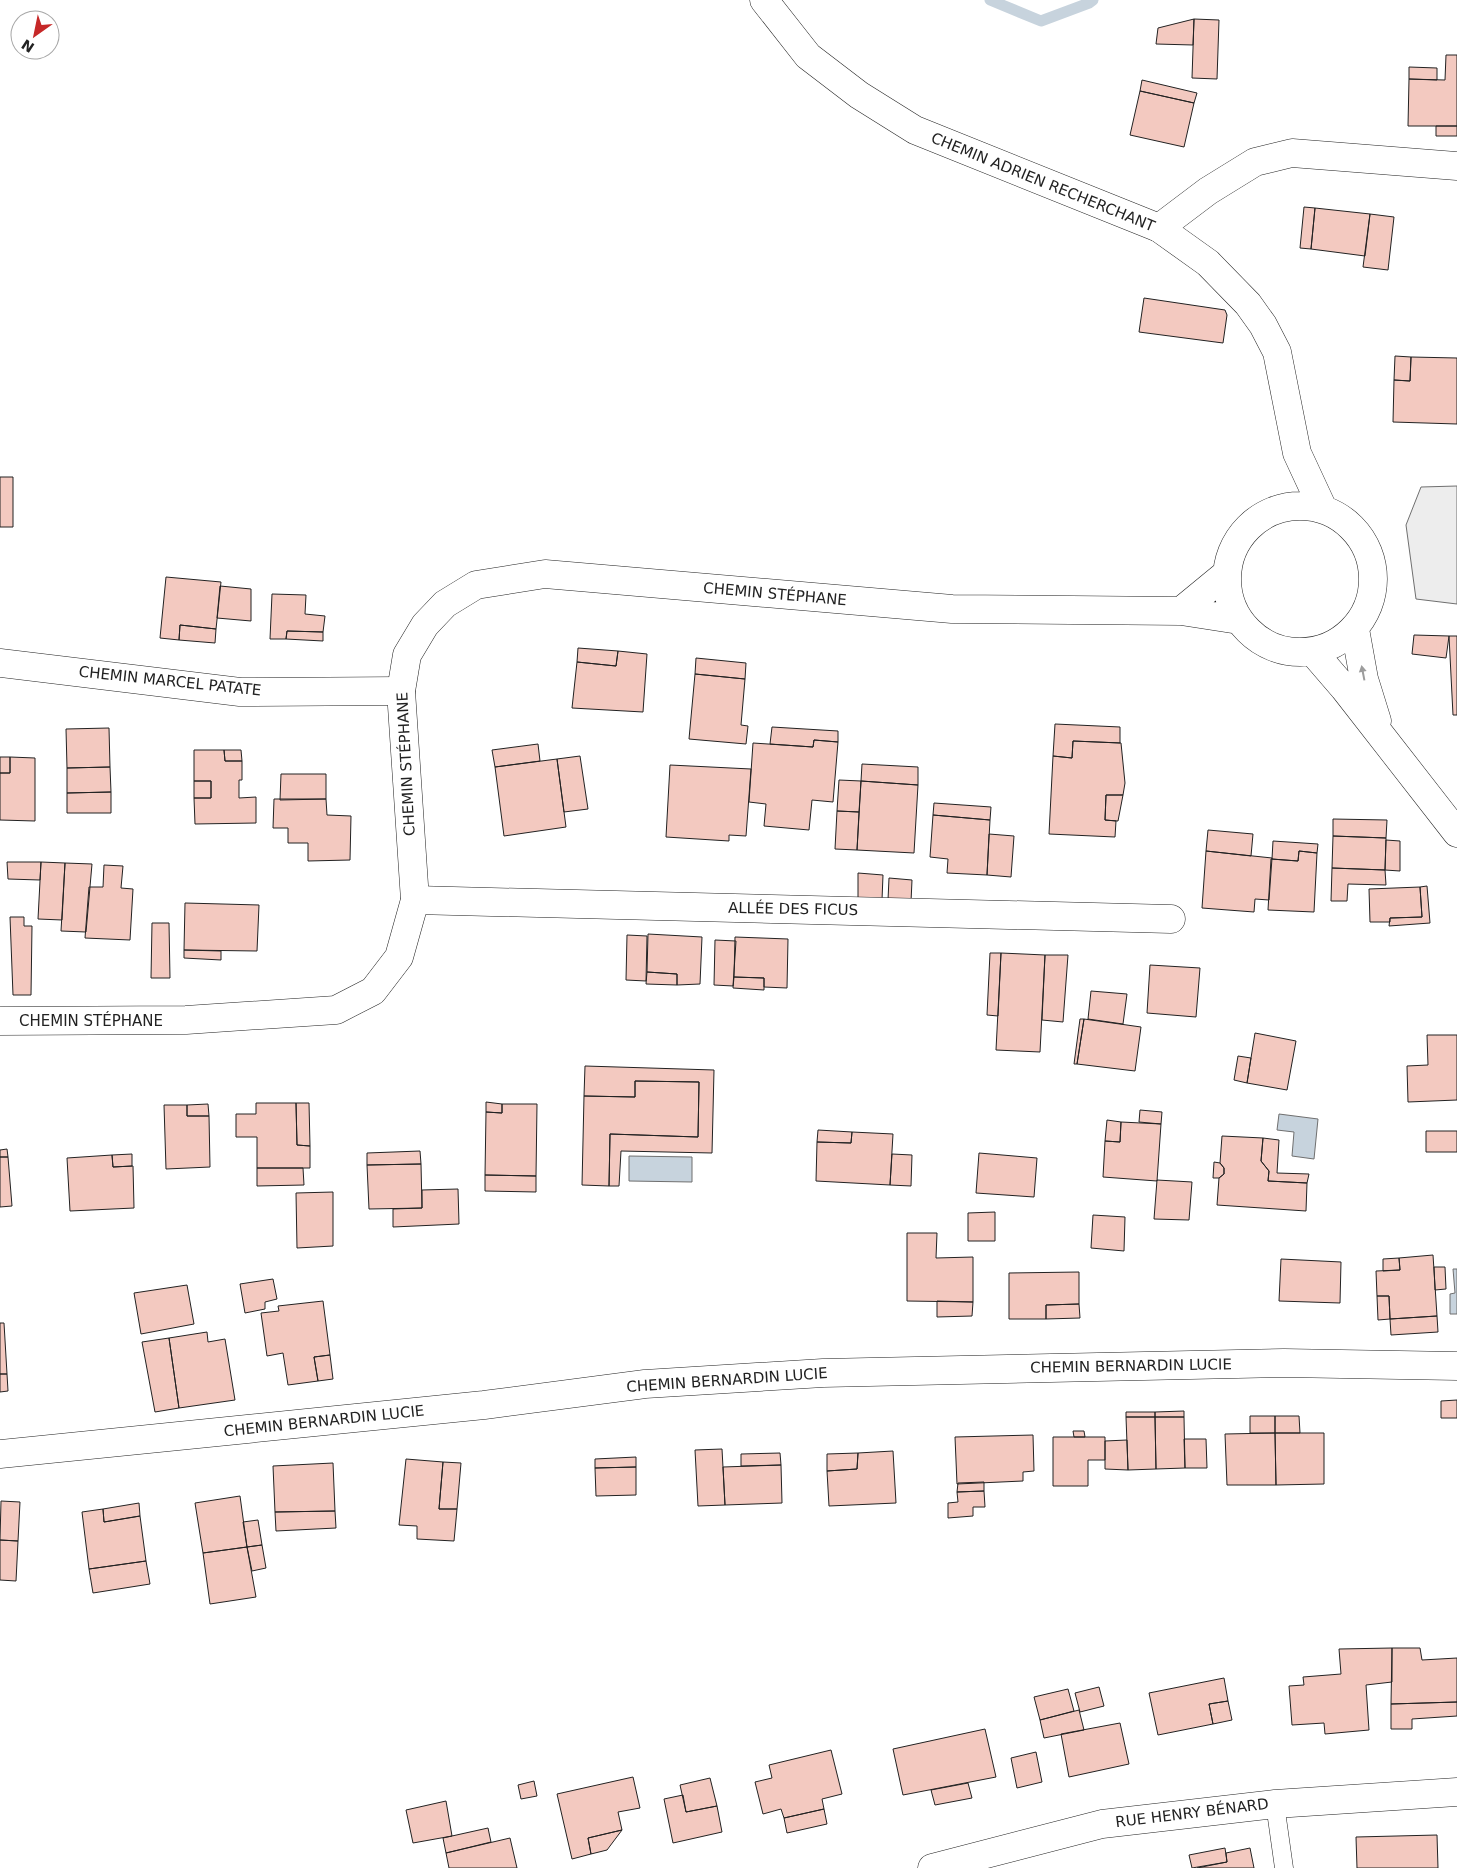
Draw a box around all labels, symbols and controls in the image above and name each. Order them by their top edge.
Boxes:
north arrow [10,10,60,60]
text: N [19,36,37,56]
street label: CHEMIN ADRIEN RECHERCHANT [928,129,1158,236]
street label: CHEMIN STÉPHANE [702,578,848,609]
street label: CHEMIN MARCEL PATATE [78,662,262,700]
one-way arrow [1359,665,1367,681]
street label: CHEMIN STÉPHANE [392,692,419,836]
street label: ALLÉE DES FICUS [728,898,858,919]
street label: CHEMIN STÉPHANE [19,1011,163,1030]
street label: CHEMIN BERNARDIN LUCIE [1030,1355,1232,1377]
street label: CHEMIN BERNARDIN LUCIE [626,1364,828,1396]
street label: CHEMIN BERNARDIN LUCIE [223,1402,425,1440]
street label: RUE HENRY BÉNARD [1114,1794,1270,1831]

